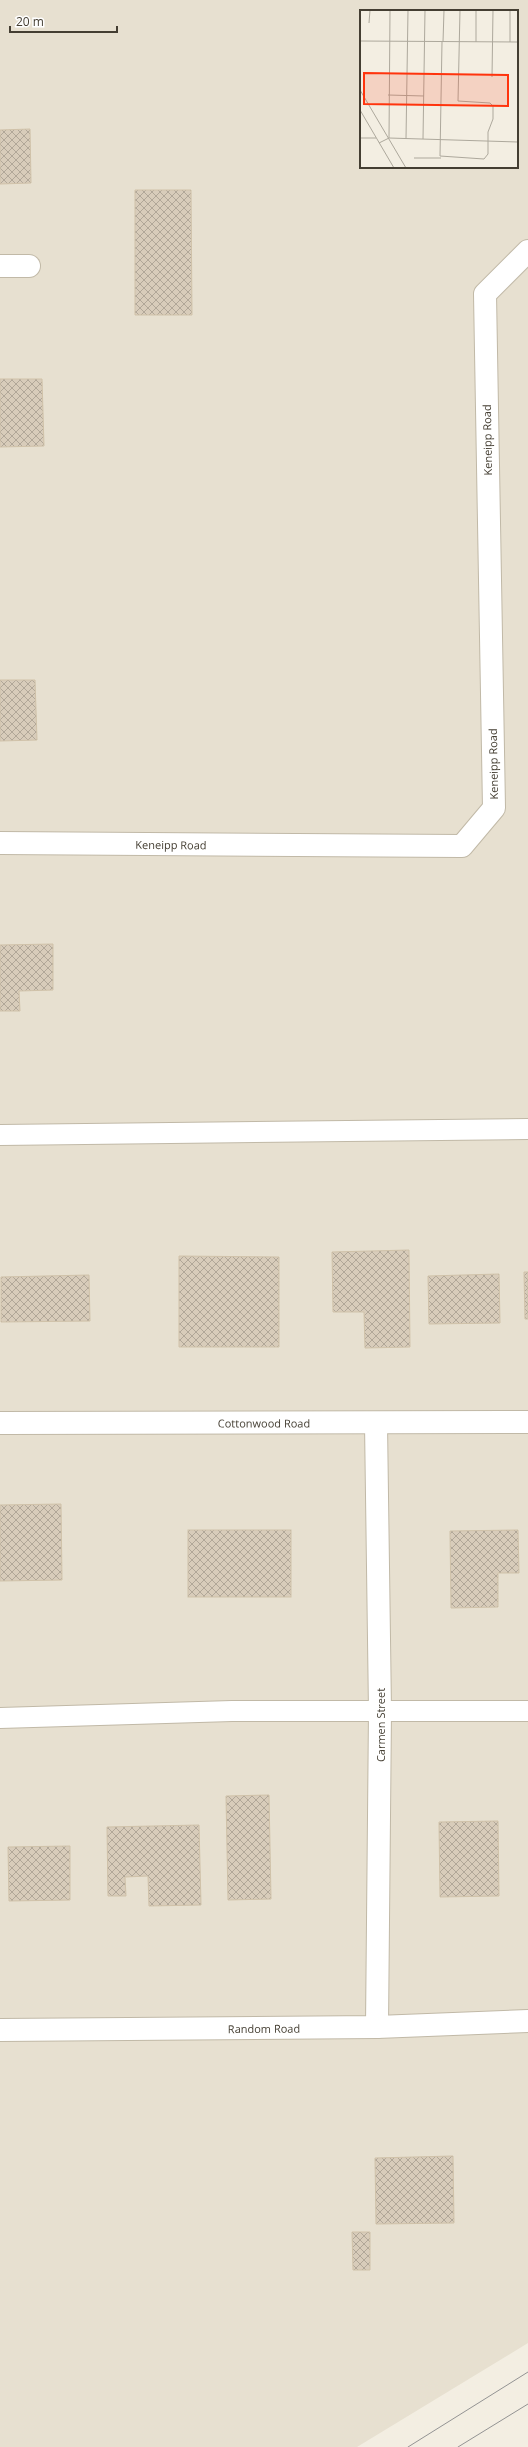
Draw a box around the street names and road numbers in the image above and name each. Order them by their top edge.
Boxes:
street label: Keneipp Road [479,404,495,476]
street label: Keneipp Road [485,728,501,800]
street label: Keneipp Road [135,836,207,852]
street label: Cottonwood Road [218,1415,310,1430]
street label: Carmen Street [373,1688,388,1762]
street label: Random Road [228,2020,300,2036]

